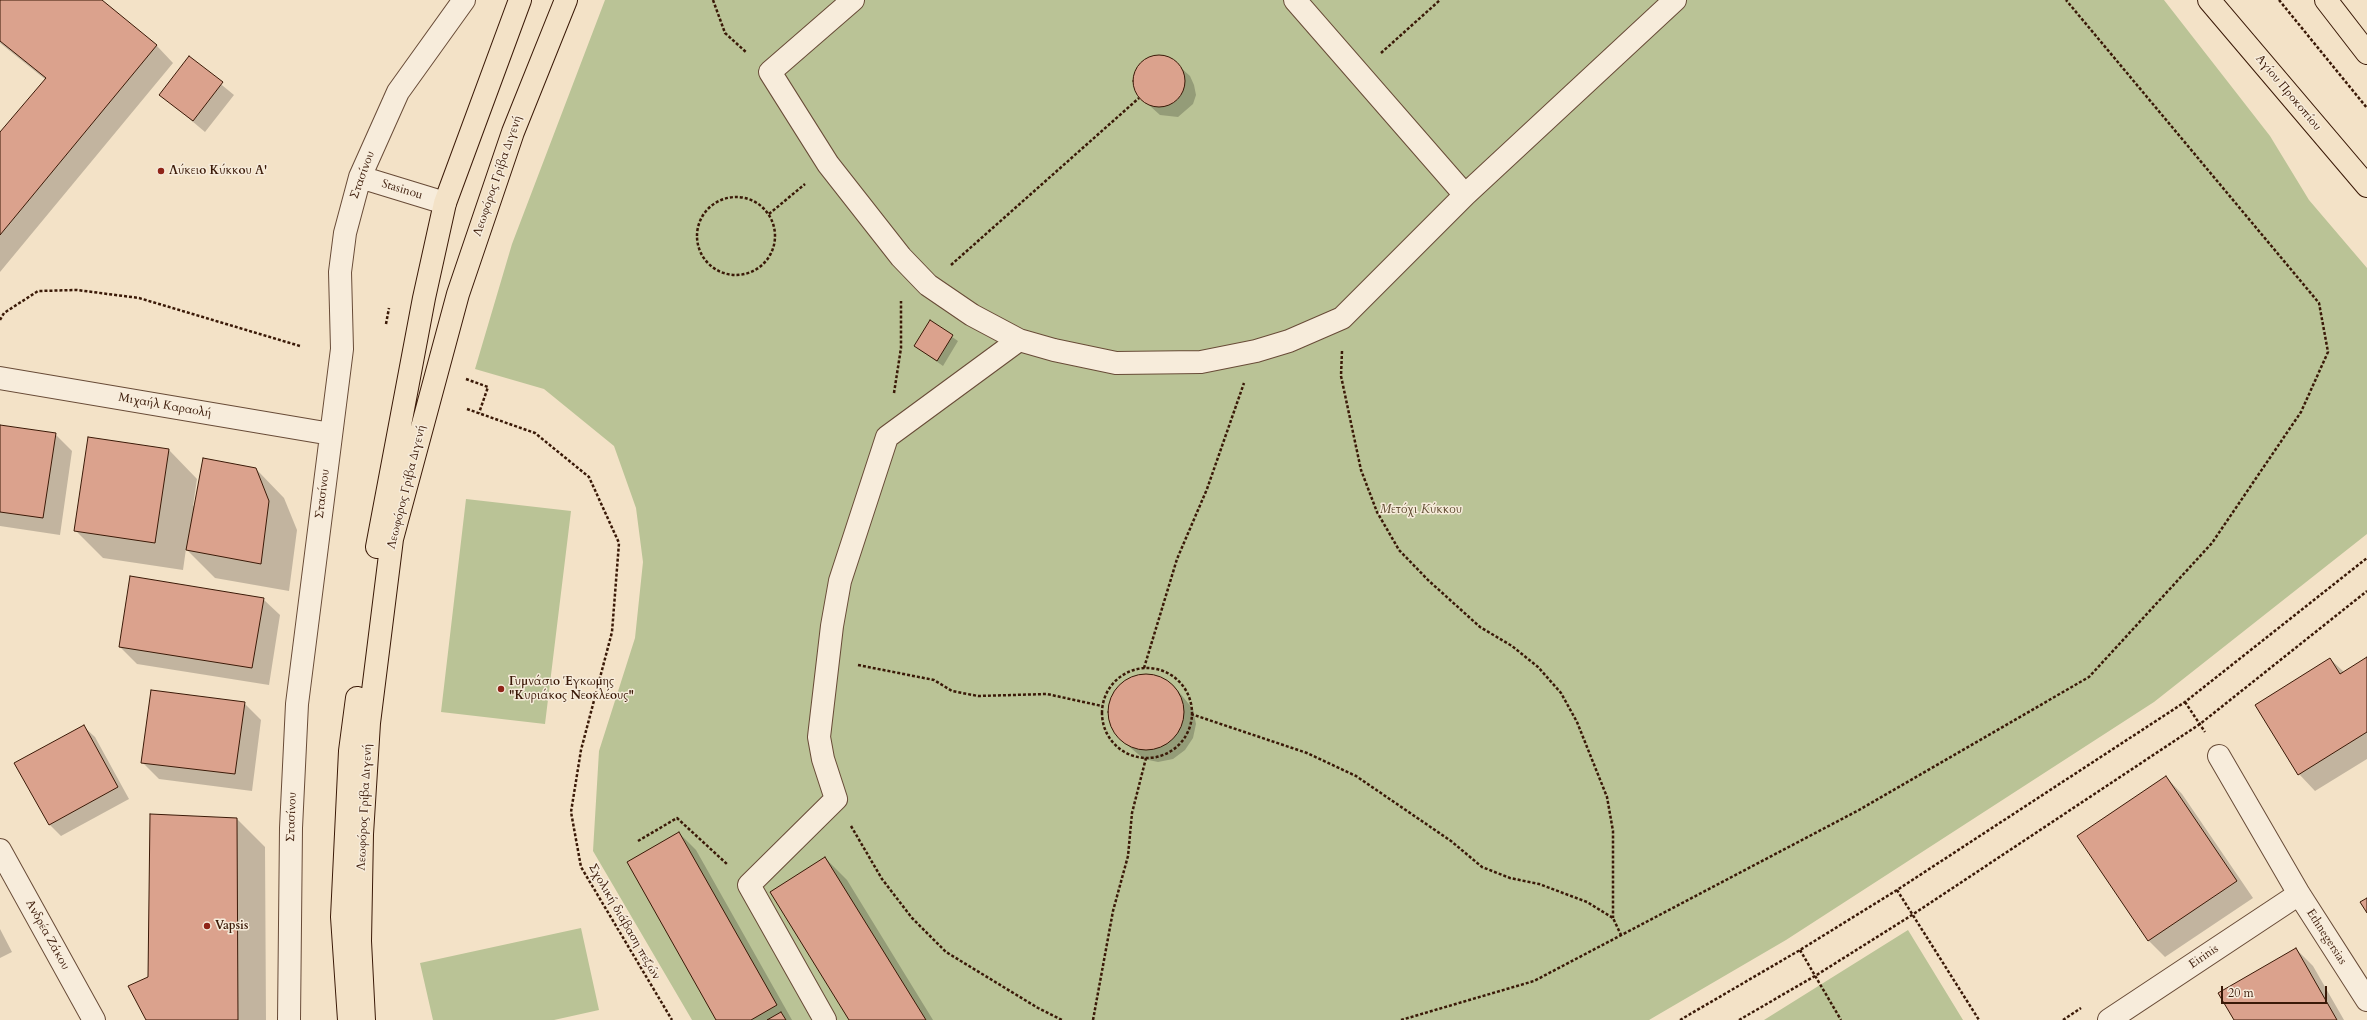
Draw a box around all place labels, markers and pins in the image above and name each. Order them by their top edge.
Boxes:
place label: Λύκειο Κύκκου Α' [169,164,267,178]
marker: Λύκειο Κύκκου Α' [156,166,166,176]
place label: Γυμνάσιο Έγκωμης "Κυριάκος Νεοκλέους" [509,675,634,703]
marker: Γυμνάσιο Έγκωμης "Κυριάκος Νεοκλέους" [496,684,506,694]
place label: Vapsis [215,919,248,933]
marker: Vapsis [202,921,212,931]

